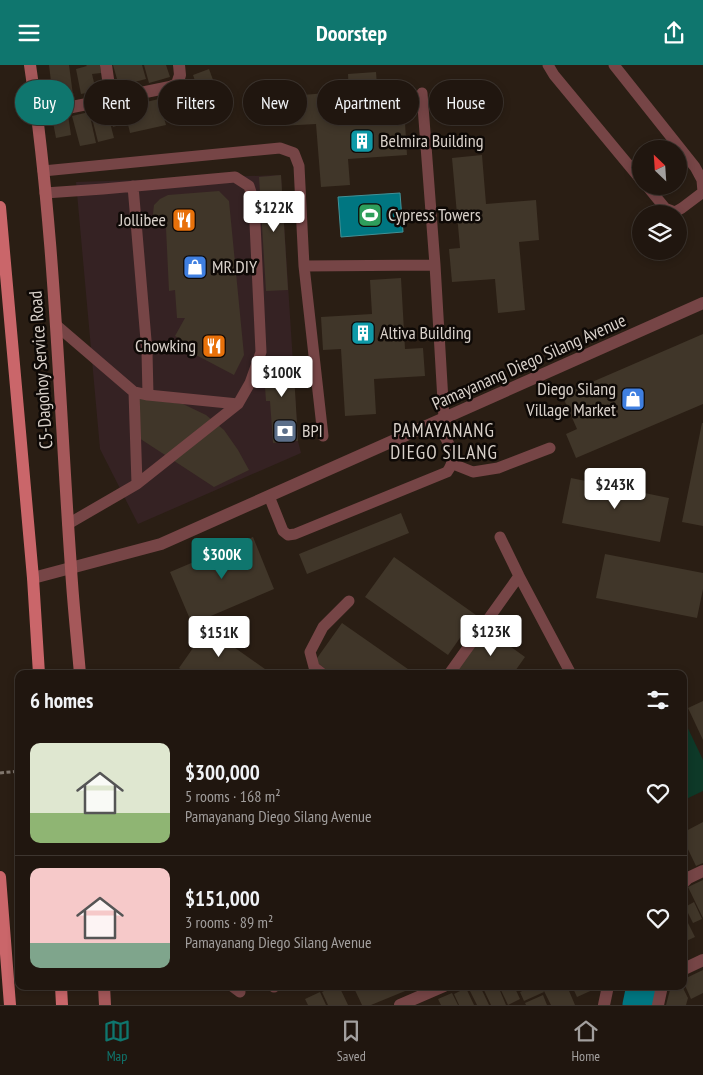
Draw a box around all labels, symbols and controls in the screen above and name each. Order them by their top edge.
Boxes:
icon: menu [15,19,43,47]
text: Doorstep [316,19,387,47]
icon: share [660,19,688,47]
chip: Buy [15,80,74,125]
chip: Rent [84,80,148,125]
chip: Filters [158,80,233,125]
chip: New [243,80,307,125]
chip: Apartment [317,80,419,125]
chip: House [429,80,503,125]
building icon: Belmira Building [349,128,375,154]
place label: Belmira Building [380,129,483,152]
north arrow [632,140,688,195]
map controls [632,140,687,260]
pin: $122K [239,191,309,233]
text: $122K [255,197,293,217]
sports icon: Cypress Towers [357,202,383,228]
place label: Cypress Towers [388,203,481,226]
button: layers [632,205,687,260]
restaurant icon: Jollibee [171,207,197,233]
place label: Jollibee [118,208,166,231]
shop icon: MR.DIY [182,254,208,280]
place label: MR.DIY [212,255,258,278]
street label: C5-Dagohoy Service Road [24,290,57,450]
street label: Pamayanang Diego Silang Avenue [428,308,629,415]
building icon: Altiva Building [350,320,376,346]
place label: Altiva Building [380,321,471,344]
restaurant icon: Chowking [201,333,227,359]
place label: Chowking [135,334,196,357]
pin: $100K [247,355,317,398]
text: $100K [263,362,301,382]
place label: Diego Silang Village Market [525,377,616,421]
shop icon: Diego Silang Village Market [620,386,646,412]
bank icon: BPI [272,418,298,444]
district label: PAMAYANANG DIEGO SILANG [390,418,498,464]
place label: BPI [302,419,323,442]
pin: $243K [580,467,650,510]
text: $243K [596,474,634,494]
pin: $300K [187,537,257,580]
text: $300K [203,544,241,564]
pin: $151K [184,615,254,658]
pin: $123K [456,615,526,657]
text: $123K [472,621,510,641]
text: $151K [200,622,238,642]
icon: filters [644,686,672,714]
text: 6 homes [30,687,93,714]
text: $300,000 [185,759,260,786]
icon: home [70,763,130,823]
icon: heart [644,779,672,807]
text: 5 rooms · 168 m² [185,786,281,806]
text: Pamayanang Diego Silang Avenue [185,806,372,826]
text: $151,000 [185,885,260,912]
icon: home [70,888,130,948]
icon: heart [644,904,672,932]
text: 3 rooms · 89 m² [185,912,273,932]
text: Pamayanang Diego Silang Avenue [185,932,372,952]
tab: Map [103,1017,131,1065]
tab: Saved [337,1017,366,1065]
tab: Home [572,1017,600,1065]

